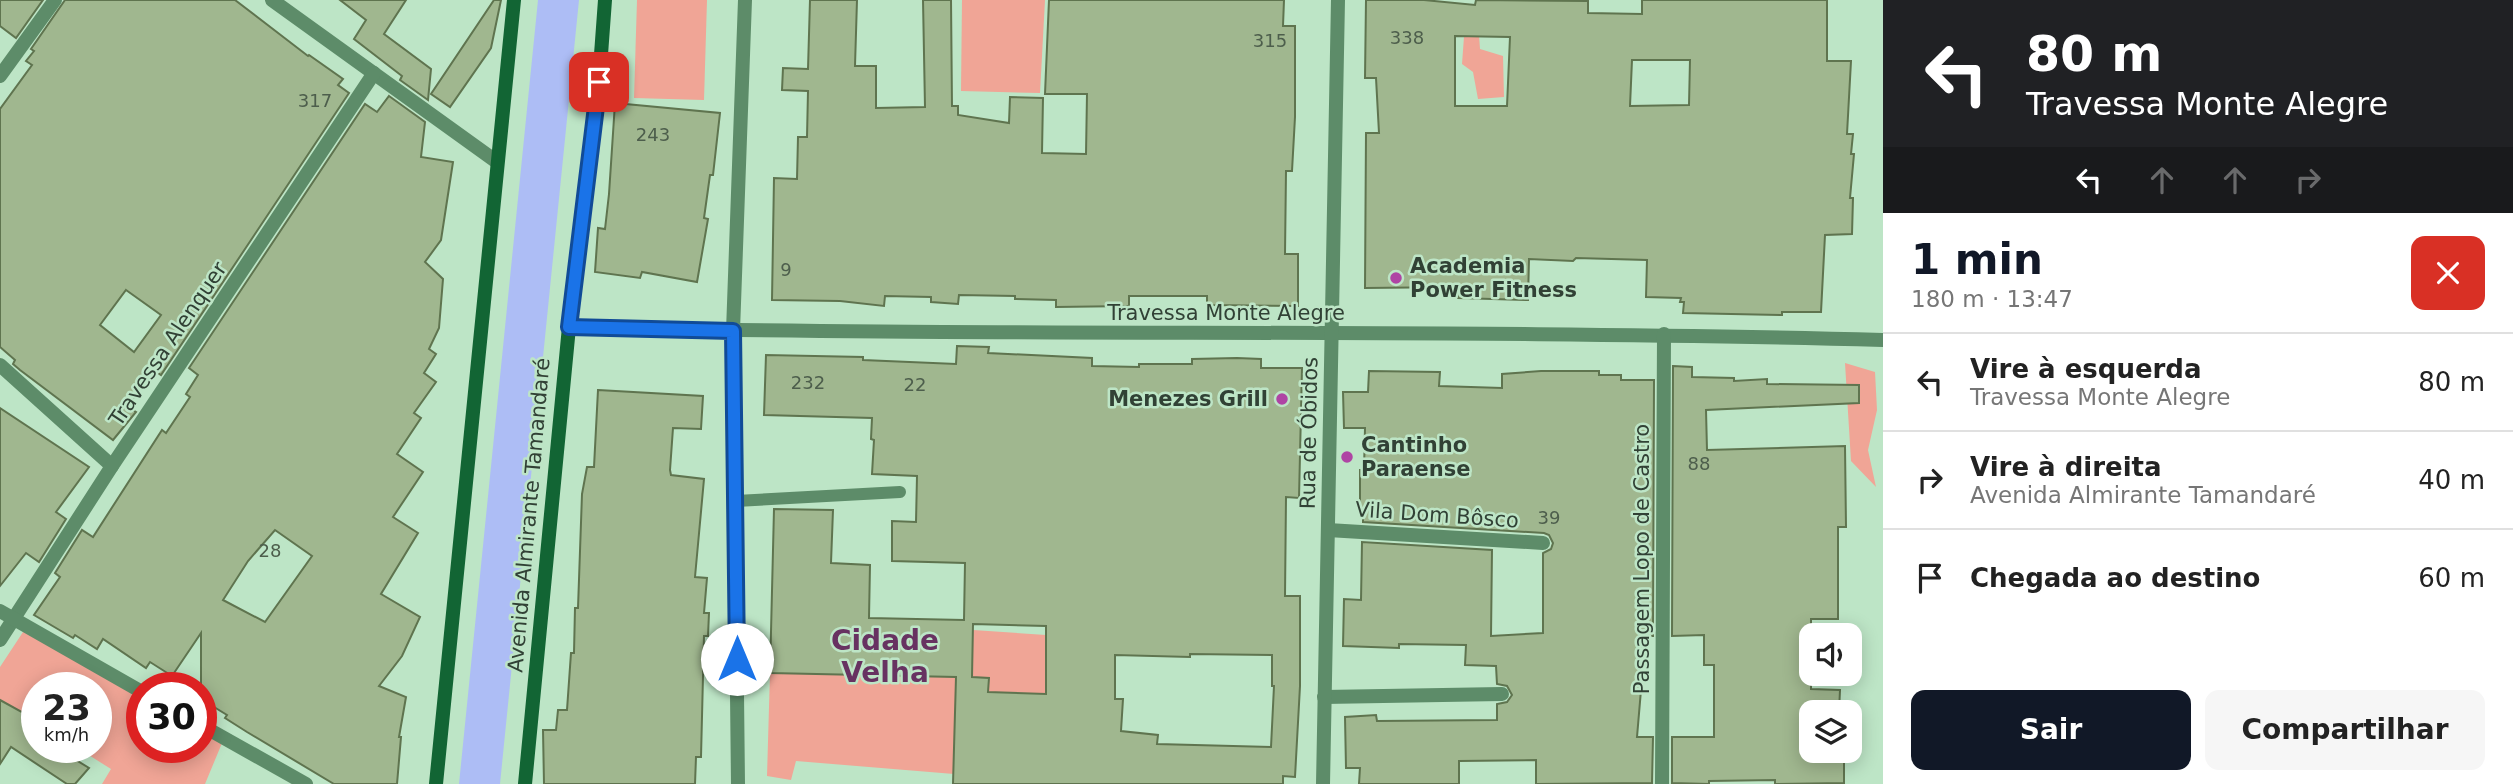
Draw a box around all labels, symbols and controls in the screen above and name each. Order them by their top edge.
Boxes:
text: 80 m [2026,26,2162,83]
house number: 338 [1390,27,1424,48]
icon: left [1911,28,2002,119]
house number: 315 [1253,30,1287,51]
pin [569,52,629,112]
icon: arrive [580,63,618,101]
text: Travessa Monte Alegre [2026,85,2388,123]
house number: 317 [298,90,332,111]
house number: 243 [636,124,670,145]
icon: left [2070,161,2108,199]
icon: ahead [2143,161,2181,199]
icon: ahead [2216,161,2254,199]
icon: right [2289,161,2327,199]
text: 1 min [1911,235,2043,284]
button: close [2411,236,2485,310]
place label: Academia Power Fitness [1410,254,1577,302]
street label: Travessa Alenquer [104,257,232,431]
house number: 9 [780,259,792,280]
marker: Academia Power Fitness [1388,270,1404,286]
text: 180 m · 13:47 [1911,286,2073,312]
street label: Travessa Monte Alegre [1106,301,1345,325]
text: Vire à esquerda [1970,354,2202,384]
street label: Avenida Almirante Tamandaré [503,357,555,673]
street label: Rua de Óbidos [1295,357,1322,509]
icon: left [1911,363,1949,401]
text: 80 m [2418,367,2485,397]
house number: 232 [791,372,825,393]
house number: 22 [904,374,926,395]
text: Travessa Monte Alegre [1970,384,2230,410]
place label: Menezes Grill [1108,387,1268,411]
marker: Menezes Grill [1274,391,1290,407]
street label: Passagem Lopo de Castro [1630,424,1654,694]
place label: Cantinho Paraense [1361,433,1470,481]
marker: Cantinho Paraense [1339,449,1355,465]
text: Vire à direita [1970,452,2162,482]
house number: 88 [1688,453,1710,474]
icon: right [1911,461,1949,499]
text: 40 m [2418,465,2485,495]
text: Avenida Almirante Tamandaré [1970,482,2316,508]
street label: Vila Dom Bôsco [1354,497,1520,533]
house number: 39 [1538,507,1560,528]
house number: 28 [259,540,281,561]
icon: arrive [1911,559,1949,597]
text: Chegada ao destino [1970,563,2260,593]
text: 60 m [2418,563,2485,593]
position arrow [700,622,774,696]
map controls [1799,623,1862,763]
button: sound [1799,623,1862,686]
district label: Cidade Velha [831,624,939,689]
speed limit sign: 30 [126,672,217,763]
text: 23 [42,688,91,728]
button: Sair [1911,690,2191,770]
button: Compartilhar [2205,690,2485,770]
button: layers [1799,700,1862,763]
text: km/h [44,724,89,745]

